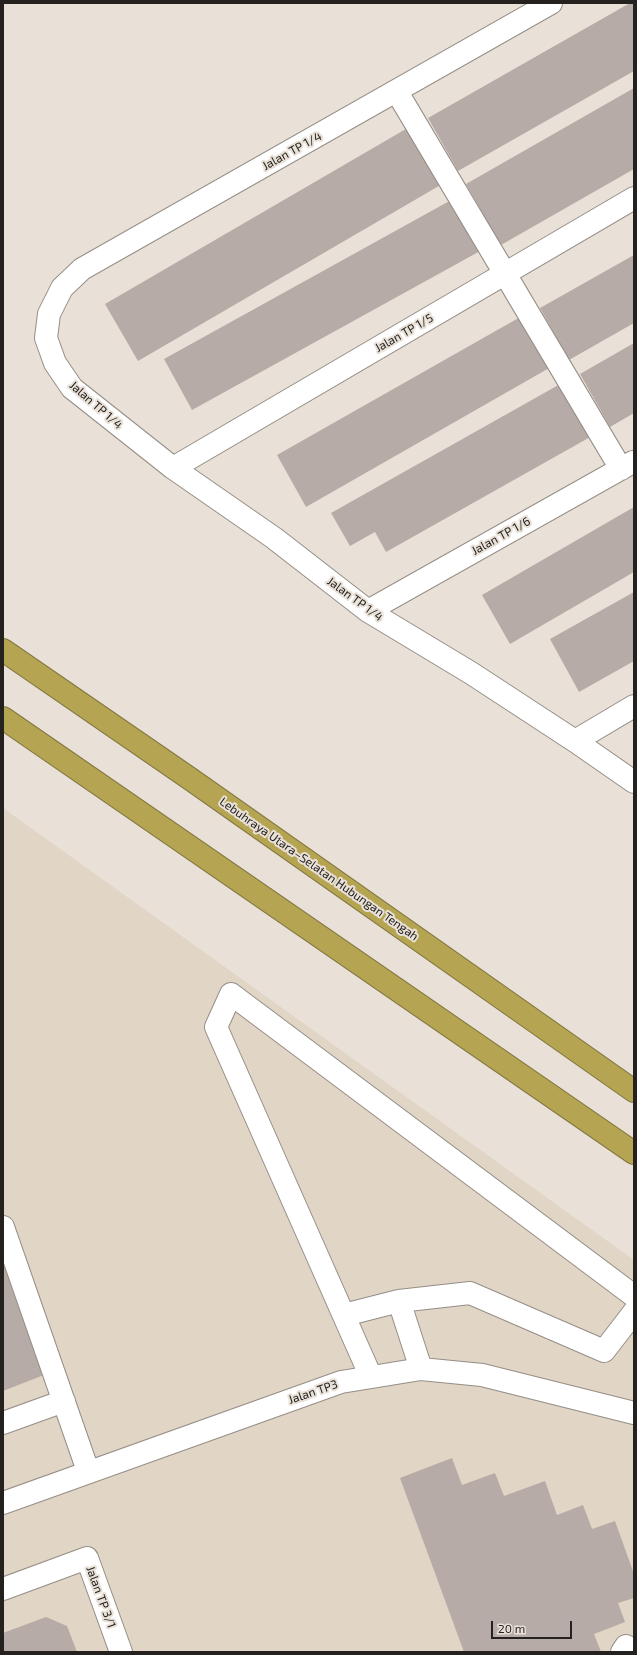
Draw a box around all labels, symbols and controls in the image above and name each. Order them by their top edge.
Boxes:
street label: Jalan TP 1/4 [260,129,324,173]
street label: Jalan TP 1/5 [372,311,436,355]
street label: Jalan TP 1/4 [67,378,125,432]
street label: Jalan TP 1/6 [469,514,533,558]
street label: Jalan TP 1/4 [324,574,386,624]
street label: Lebuhraya Utara–Selatan Hubungan Tengah [217,794,421,944]
street label: Jalan TP3 [286,1377,340,1407]
street label: Jalan TP 3/1 [83,1564,119,1630]
scale bar [493,1613,574,1639]
text: 20 m [498,1621,525,1635]

